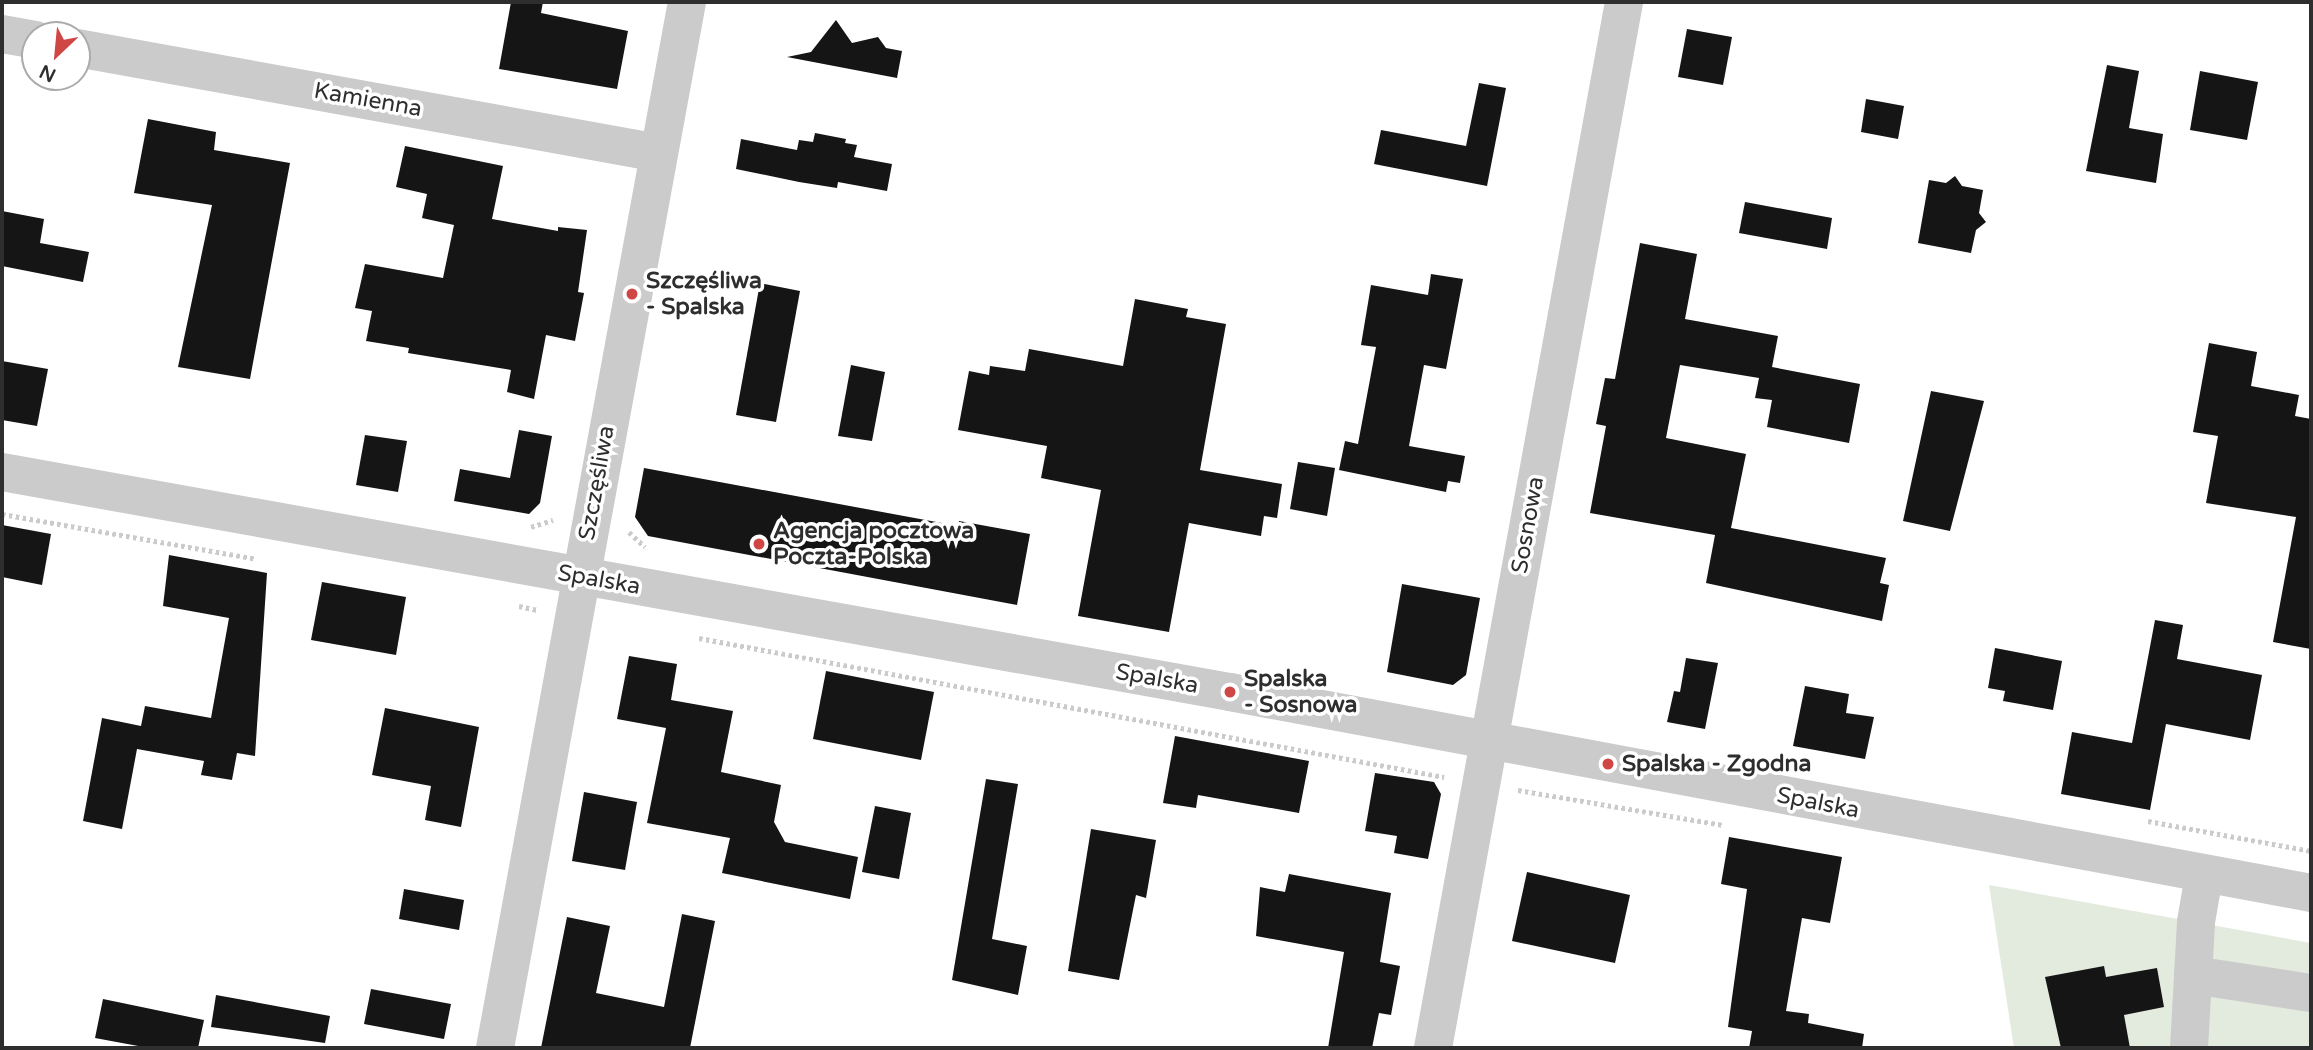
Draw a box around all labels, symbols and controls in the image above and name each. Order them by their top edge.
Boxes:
north arrow [21,21,91,91]
text: N [36,60,59,86]
street label: Kamienna [312,77,424,123]
place label: Szczęśliwa - Spalska [646,267,762,321]
marker: Szczęśliwa - Spalska [624,286,640,302]
street label: Szczęśliwa [573,424,621,542]
street label: Sosnowa [1506,474,1550,576]
place label: Agencja pocztowa Poczta-Polska [773,517,974,571]
marker: Agencja pocztowa Poczta-Polska [751,536,767,552]
street label: Spalska [556,559,642,601]
street label: Spalska [1114,658,1200,700]
place label: Spalska - Sosnowa [1244,665,1357,719]
marker: Spalska - Sosnowa [1222,684,1238,700]
place label: Spalska - Zgodna [1622,750,1811,778]
marker: Spalska - Zgodna [1600,756,1616,772]
street label: Spalska [1774,781,1862,825]

